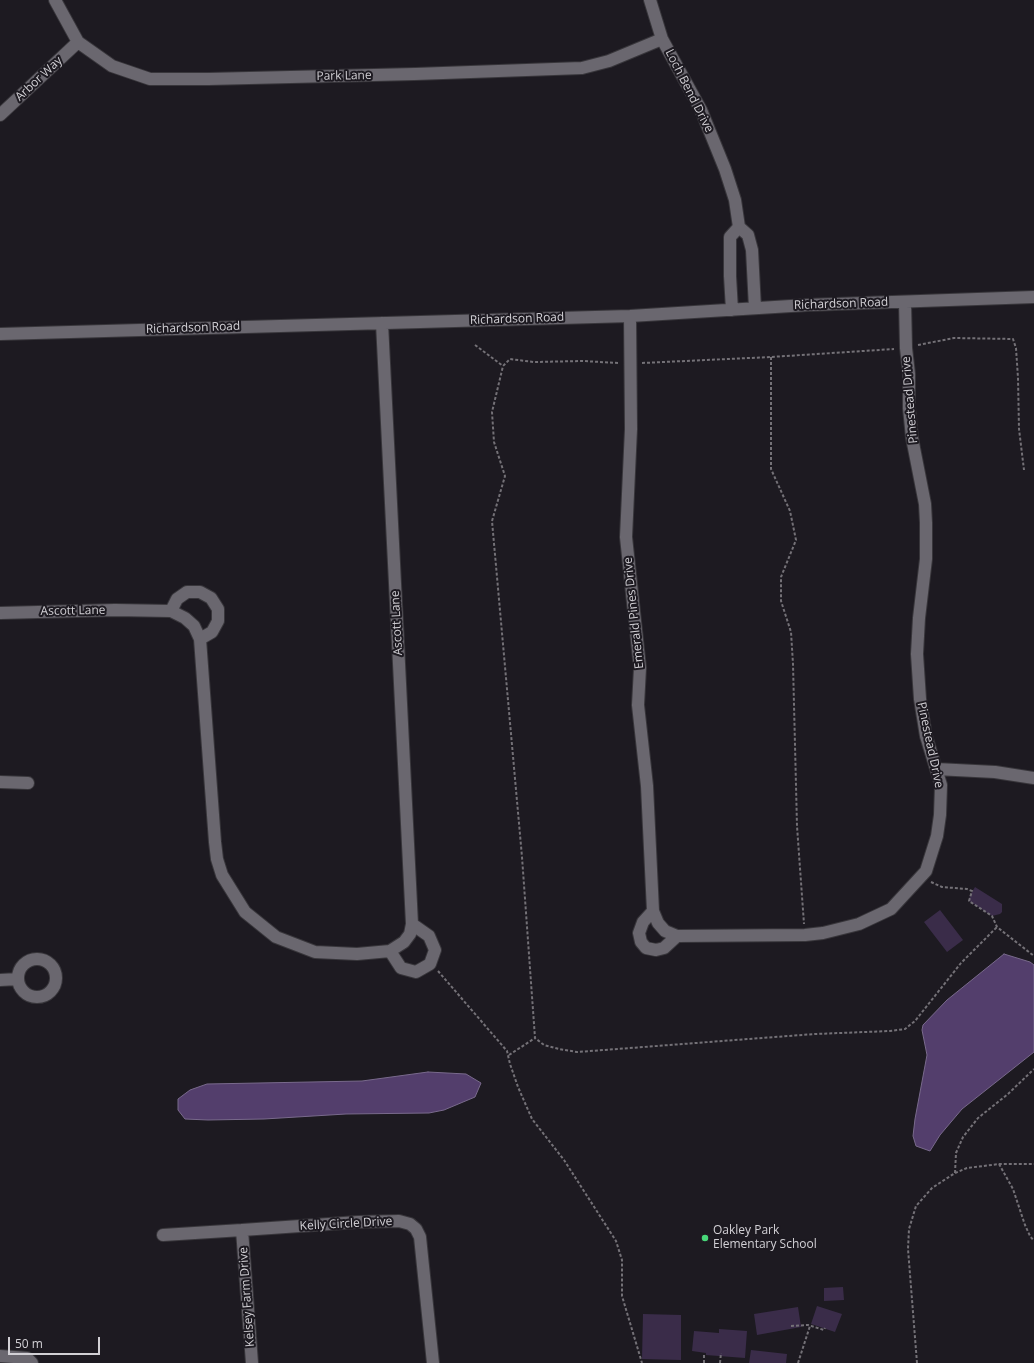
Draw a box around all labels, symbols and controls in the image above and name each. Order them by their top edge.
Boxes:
street label: Loch Bend Drive [662,47,716,135]
street label: Arbor Way [13,54,65,104]
street label: Park Lane [316,68,372,84]
street label: Richardson Road [794,295,888,313]
street label: Richardson Road [470,310,564,328]
street label: Richardson Road [146,319,240,337]
street label: Pinestead Drive [899,356,921,444]
street label: Emerald Pines Drive [621,556,647,670]
street label: Ascott Lane [388,590,406,656]
street label: Ascott Lane [40,603,106,619]
street label: Pinestead Drive [914,701,946,789]
street label: Kelly Circle Drive [299,1214,393,1234]
place label: Oakley Park Elementary School [713,1224,817,1252]
marker: Oakley Park Elementary School [700,1233,710,1243]
street label: Kelsey Farm Drive [236,1247,258,1347]
scale bar [10,1329,102,1355]
text: 50 m [15,1335,43,1352]

